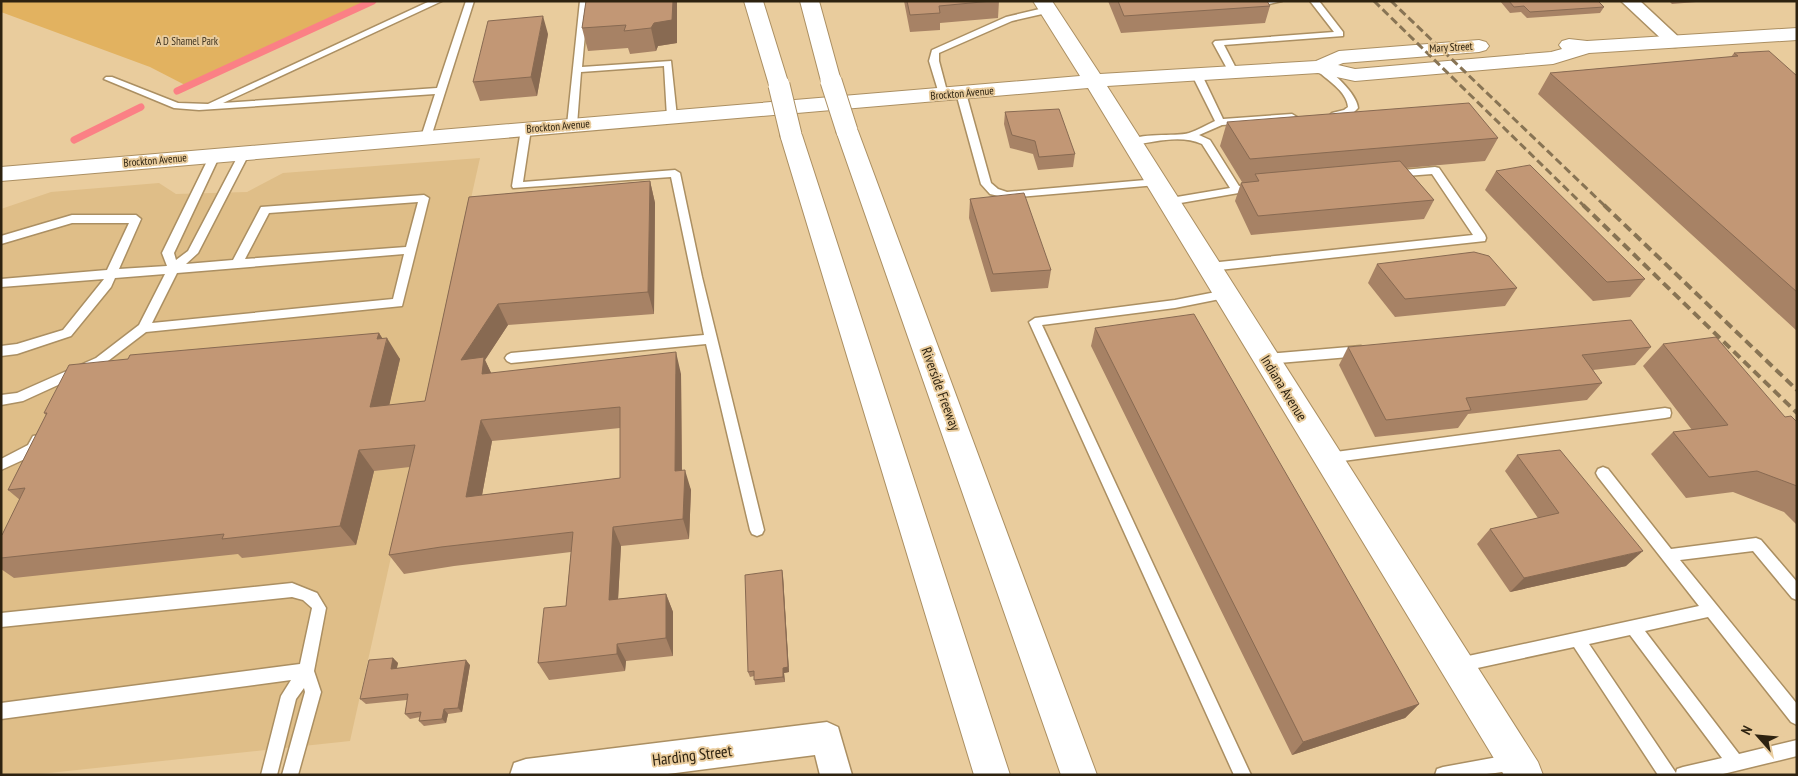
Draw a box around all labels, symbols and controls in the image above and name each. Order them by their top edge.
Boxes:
park label: A D Shamel Park [156,34,219,48]
street label: Mary Street [1429,39,1473,55]
street label: Brockton Avenue [930,83,995,103]
street label: Brockton Avenue [526,116,591,136]
street label: Brockton Avenue [123,150,188,170]
street label: Riverside Freeway [918,345,965,434]
street label: Indiana Avenue [1257,352,1311,424]
north arrow [1733,711,1783,761]
text: N [1737,723,1756,738]
street label: Harding Street [651,740,734,770]

